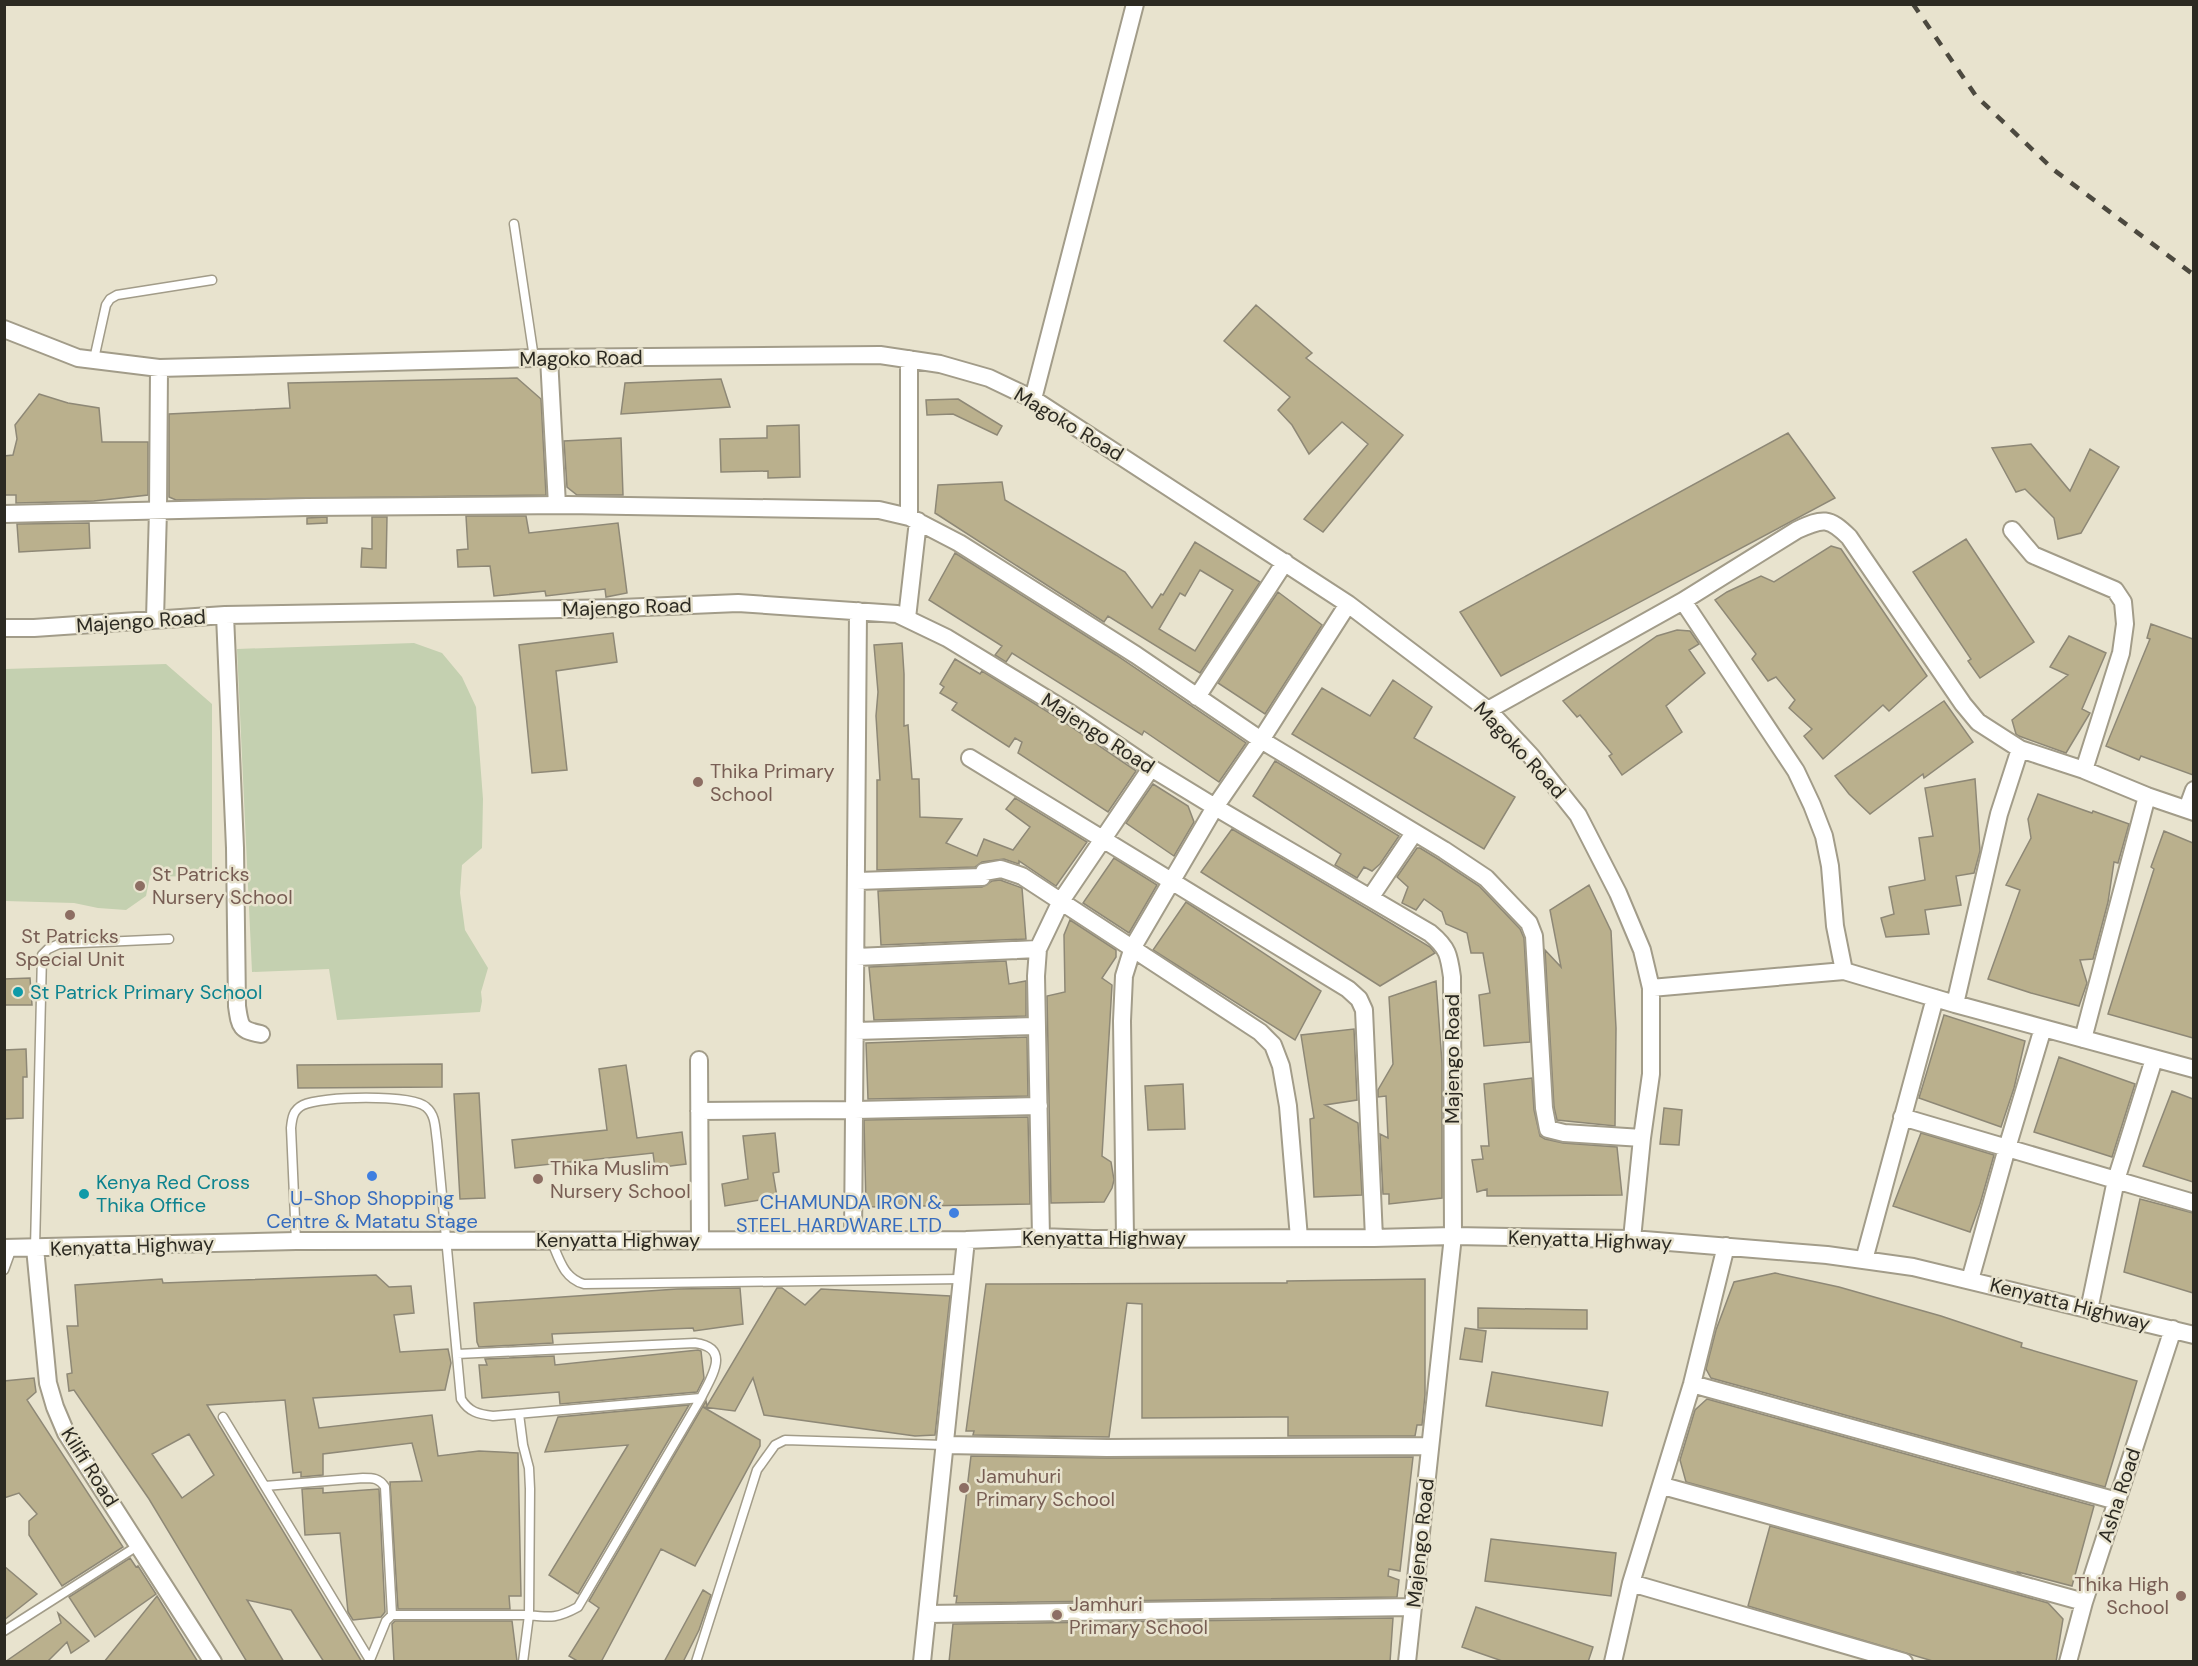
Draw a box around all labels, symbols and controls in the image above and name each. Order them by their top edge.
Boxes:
street label: Magoko Road [519,344,643,372]
street label: Magoko Road [1009,381,1129,467]
street label: Majengo Road [562,592,692,622]
street label: Majengo Road [75,604,207,638]
street label: Majengo Road [1036,687,1160,779]
street label: Magoko Road [1468,696,1572,804]
place label: Thika Primary School [710,758,835,807]
marker: Thika Primary School [691,775,705,789]
place label: St Patricks Nursery School [152,861,293,910]
marker: St Patricks Nursery School [133,879,147,893]
marker: St Patricks Special Unit [63,908,77,922]
place label: St Patricks Special Unit [15,923,125,972]
place label: St Patrick Primary School [30,979,262,1005]
marker: St Patrick Primary School [11,985,25,999]
street label: Majengo Road [1439,994,1465,1124]
place label: Thika Muslim Nursery School [550,1155,691,1204]
place label: Kenya Red Cross Thika Office [96,1169,250,1218]
marker: U-Shop Shopping Centre & Matatu Stage [365,1169,379,1183]
marker: Thika Muslim Nursery School [531,1172,545,1186]
place label: U-Shop Shopping Centre & Matatu Stage [266,1185,478,1234]
marker: Kenya Red Cross Thika Office [77,1187,91,1201]
place label: CHAMUNDA IRON & STEEL HARDWARE LTD [736,1189,942,1238]
marker: CHAMUNDA IRON & STEEL HARDWARE LTD [947,1206,961,1220]
street label: Kenyatta Highway [1507,1224,1673,1256]
street label: Kenyatta Highway [1022,1225,1186,1251]
street label: Kenyatta Highway [536,1227,700,1253]
street label: Kenyatta Highway [49,1230,215,1262]
street label: Kenyatta Highway [1987,1272,2153,1336]
street label: Kilifi Road [55,1422,125,1512]
street label: Asha Road [2092,1445,2146,1545]
place label: Jamuhuri Primary School [976,1463,1115,1512]
street label: Majengo Road [1400,1477,1440,1609]
marker: Jamuhuri Primary School [957,1481,971,1495]
place label: Thika High School [2074,1571,2169,1620]
marker: Thika High School [2174,1589,2188,1603]
place label: Jamhuri Primary School [1069,1591,1208,1640]
marker: Jamhuri Primary School [1050,1608,1064,1622]

